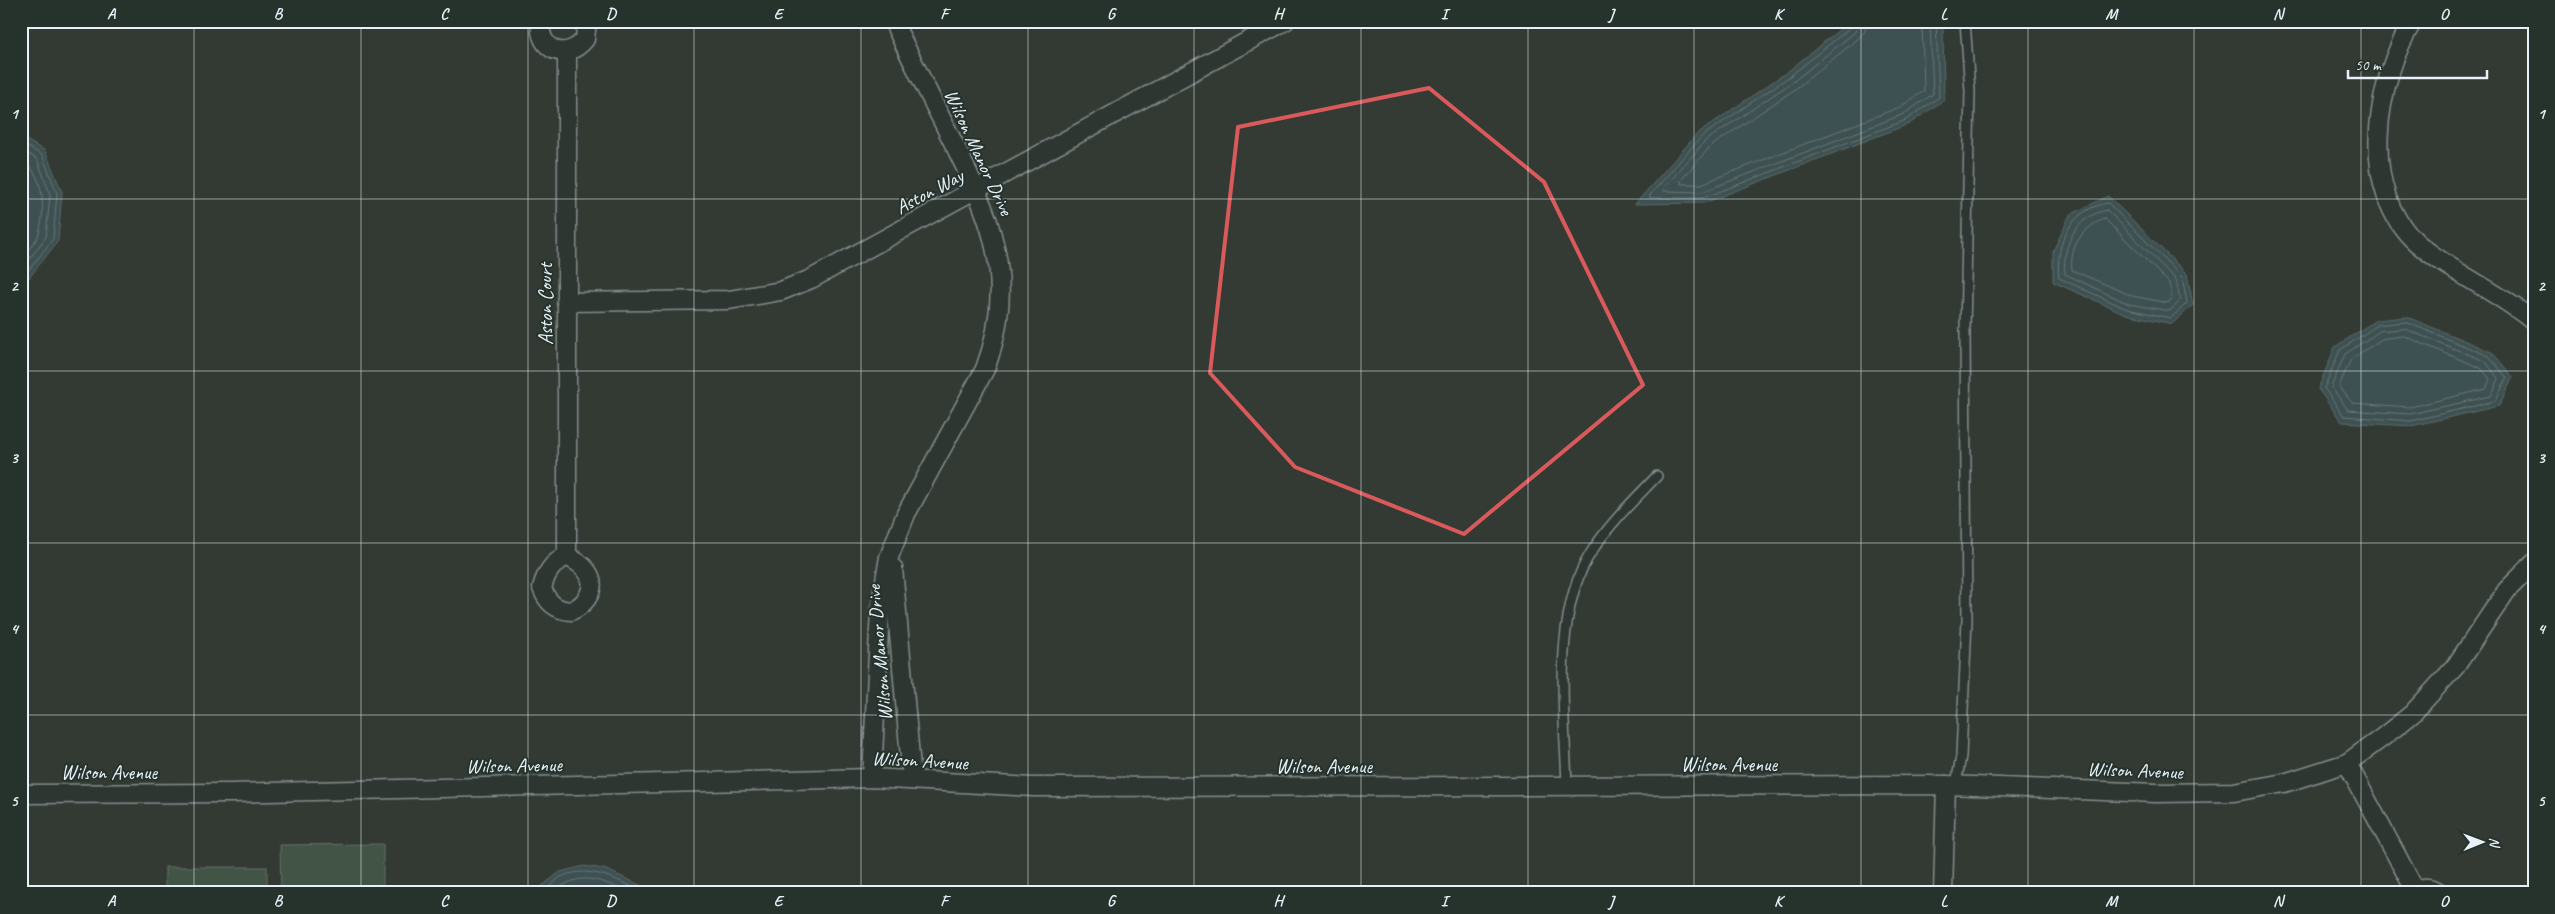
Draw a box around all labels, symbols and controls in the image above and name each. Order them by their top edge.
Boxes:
text: A [107,4,117,24]
text: B [274,4,284,24]
text: C [440,4,450,24]
text: D [606,4,617,24]
text: E [774,4,785,24]
text: F [940,4,951,24]
text: G [1107,4,1117,24]
text: H [1273,4,1285,24]
text: I [1441,4,1451,24]
text: J [1607,4,1616,24]
text: K [1774,4,1786,24]
text: L [1941,4,1949,24]
text: M [2105,4,2119,24]
text: N [2273,4,2286,24]
text: O [2440,4,2450,24]
scale bar [2348,48,2486,80]
text: 50 m [2355,56,2382,75]
street label: Wilson Manor Drive [938,85,1019,221]
text: 1 [10,104,19,124]
text: 1 [2537,104,2546,124]
street label: Aston Way [891,162,969,220]
street label: Aston Court [533,261,558,345]
text: 2 [10,276,19,296]
text: 2 [2537,276,2546,296]
text: 3 [10,448,19,468]
text: 3 [2537,448,2546,468]
street label: Wilson Manor Drive [861,583,898,722]
text: 4 [10,619,19,639]
text: 4 [2537,619,2546,639]
street label: Wilson Avenue [871,746,970,776]
street label: Wilson Avenue [466,752,564,779]
street label: Wilson Avenue [1681,752,1778,777]
street label: Wilson Avenue [1276,754,1373,779]
street label: Wilson Avenue [2087,756,2185,785]
street label: Wilson Avenue [61,760,158,785]
text: 5 [11,791,20,811]
text: 5 [2538,791,2547,811]
north arrow [2458,816,2508,866]
text: N [2486,837,2503,849]
text: A [107,891,117,911]
text: B [274,891,284,911]
text: C [440,891,450,911]
text: D [606,891,617,911]
text: E [774,891,785,911]
text: F [940,891,951,911]
text: G [1107,891,1117,911]
text: H [1273,891,1285,911]
text: I [1441,891,1451,911]
text: J [1607,891,1616,911]
text: K [1774,891,1786,911]
text: L [1941,891,1949,911]
text: M [2105,891,2119,911]
text: N [2273,891,2286,911]
text: O [2440,891,2450,911]

